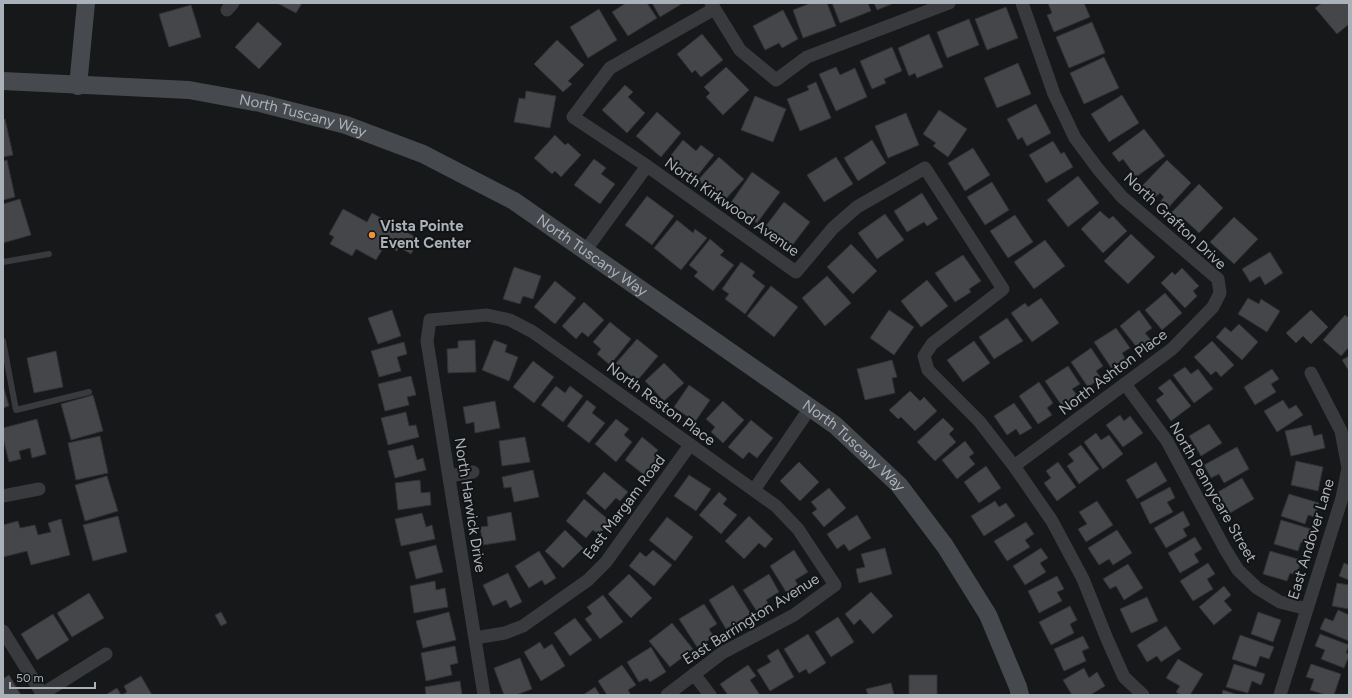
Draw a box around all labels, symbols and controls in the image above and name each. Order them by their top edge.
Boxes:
street label: North Tuscany Way [238,90,369,141]
street label: North Kirkwood Avenue [661,154,803,260]
street label: North Grafton Drive [1120,169,1230,273]
street label: North Tuscany Way [533,211,651,300]
place label: Vista Pointe Event Center [380,217,471,252]
marker: Vista Pointe Event Center [367,230,377,240]
street label: North Ashton Place [1055,325,1171,419]
street label: North Reston Place [603,358,719,450]
street label: North Tuscany Way [799,396,910,495]
street label: North Pennycare Street [1165,419,1261,566]
street label: North Harwick Drive [450,436,490,574]
street label: East Margam Road [579,451,669,563]
street label: East Andover Lane [1284,476,1338,602]
street label: East Barrington Avenue [679,570,823,668]
scale bar [10,664,95,690]
text: 50 m [16,671,44,685]

